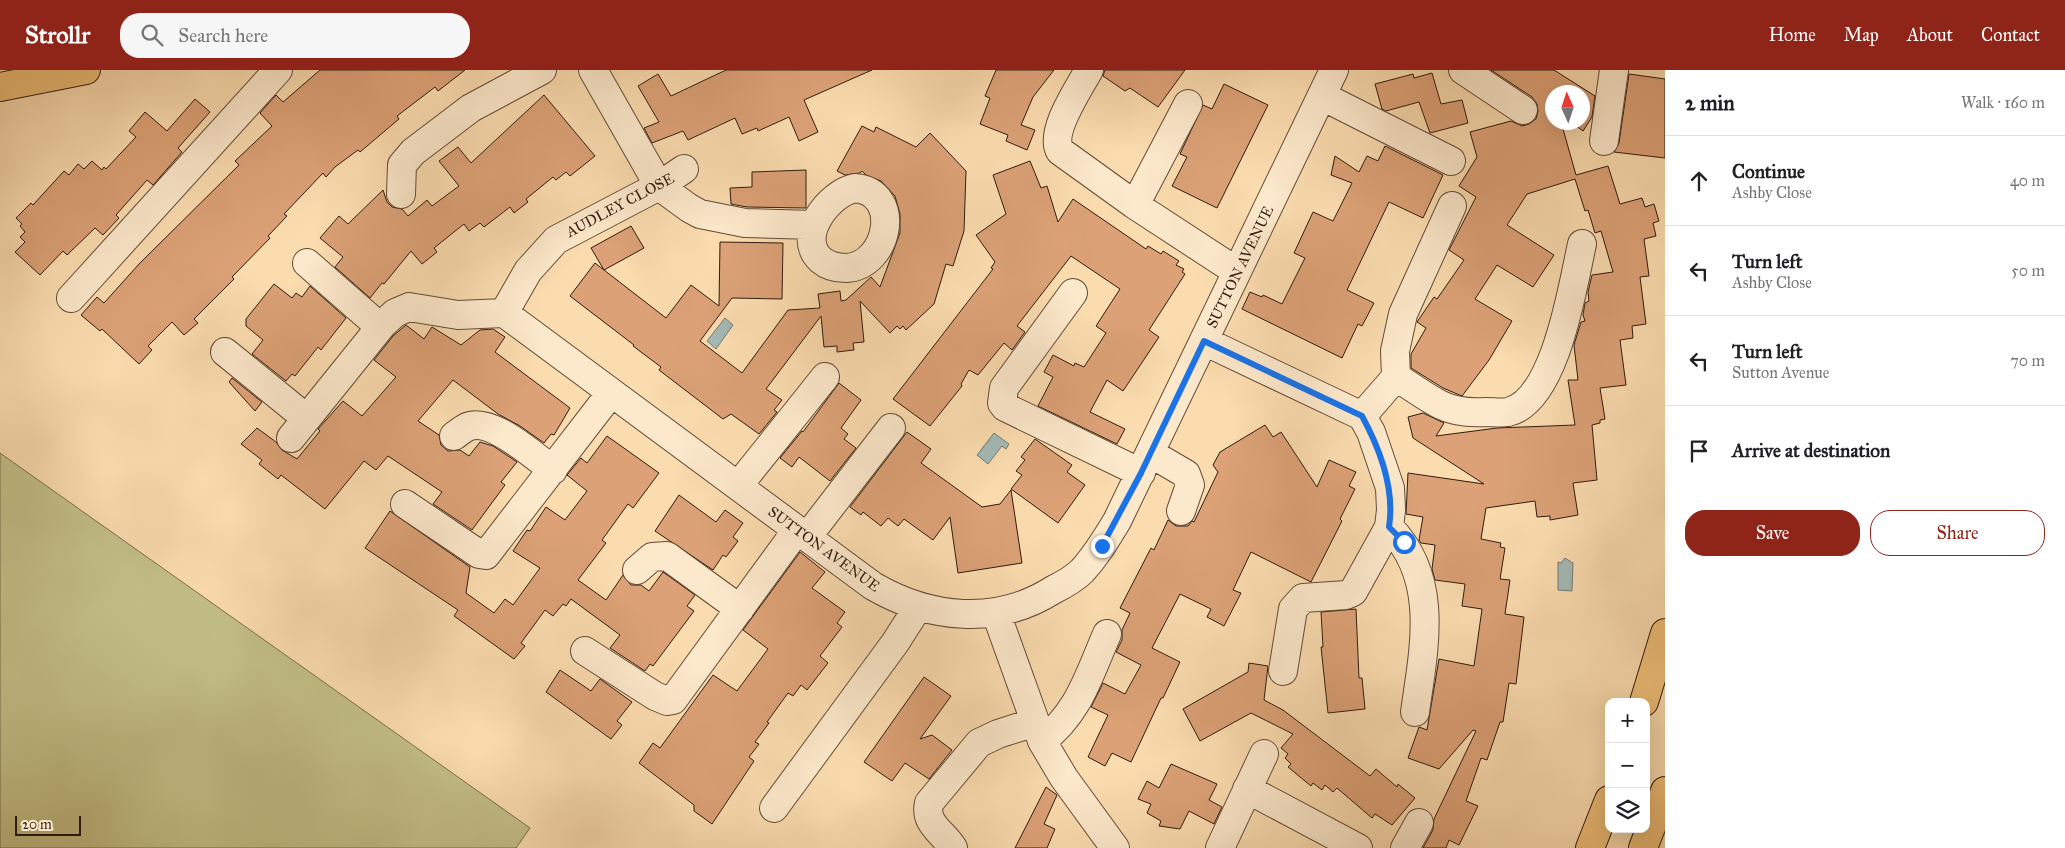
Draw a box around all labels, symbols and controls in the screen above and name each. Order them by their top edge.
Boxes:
search box [120,13,470,58]
text: Strollr [25,20,90,50]
icon: search [138,21,166,49]
text: Search here [178,24,268,47]
text: Home [1769,24,1816,46]
text: Map [1844,24,1879,46]
text: About [1907,24,1953,46]
text: Contact [1981,24,2040,46]
north arrow [1545,85,1590,130]
text: 2 min [1685,90,1735,116]
text: Walk · 160 m [1961,93,2045,112]
text: Continue [1732,160,1805,183]
icon: ahead [1685,167,1713,195]
street label: AUDLEY CLOSE [562,169,677,241]
text: 40 m [2010,171,2045,190]
text: Ashby Close [1732,183,1812,202]
street label: SUTTON AVENUE [1203,203,1278,331]
text: Turn left [1732,250,1802,273]
icon: left [1685,257,1713,285]
text: 50 m [2011,261,2045,280]
text: Ashby Close [1732,273,1812,292]
text: Turn left [1732,340,1802,363]
icon: left [1685,347,1713,375]
text: 70 m [2010,351,2045,370]
text: Sutton Avenue [1732,363,1829,382]
icon: arrive [1685,437,1713,465]
text: Arrive at destination [1732,439,1890,462]
street label: SUTTON AVENUE [765,502,884,596]
button: Save [1685,510,1860,556]
button: Share [1870,510,2045,556]
route start [1393,531,1416,554]
route end [1091,535,1114,558]
map controls [1605,698,1650,833]
button: + [1605,698,1650,743]
button: − [1605,743,1650,788]
button: layers [1605,788,1650,833]
scale bar [15,813,81,836]
text: 20 m [22,816,52,833]

